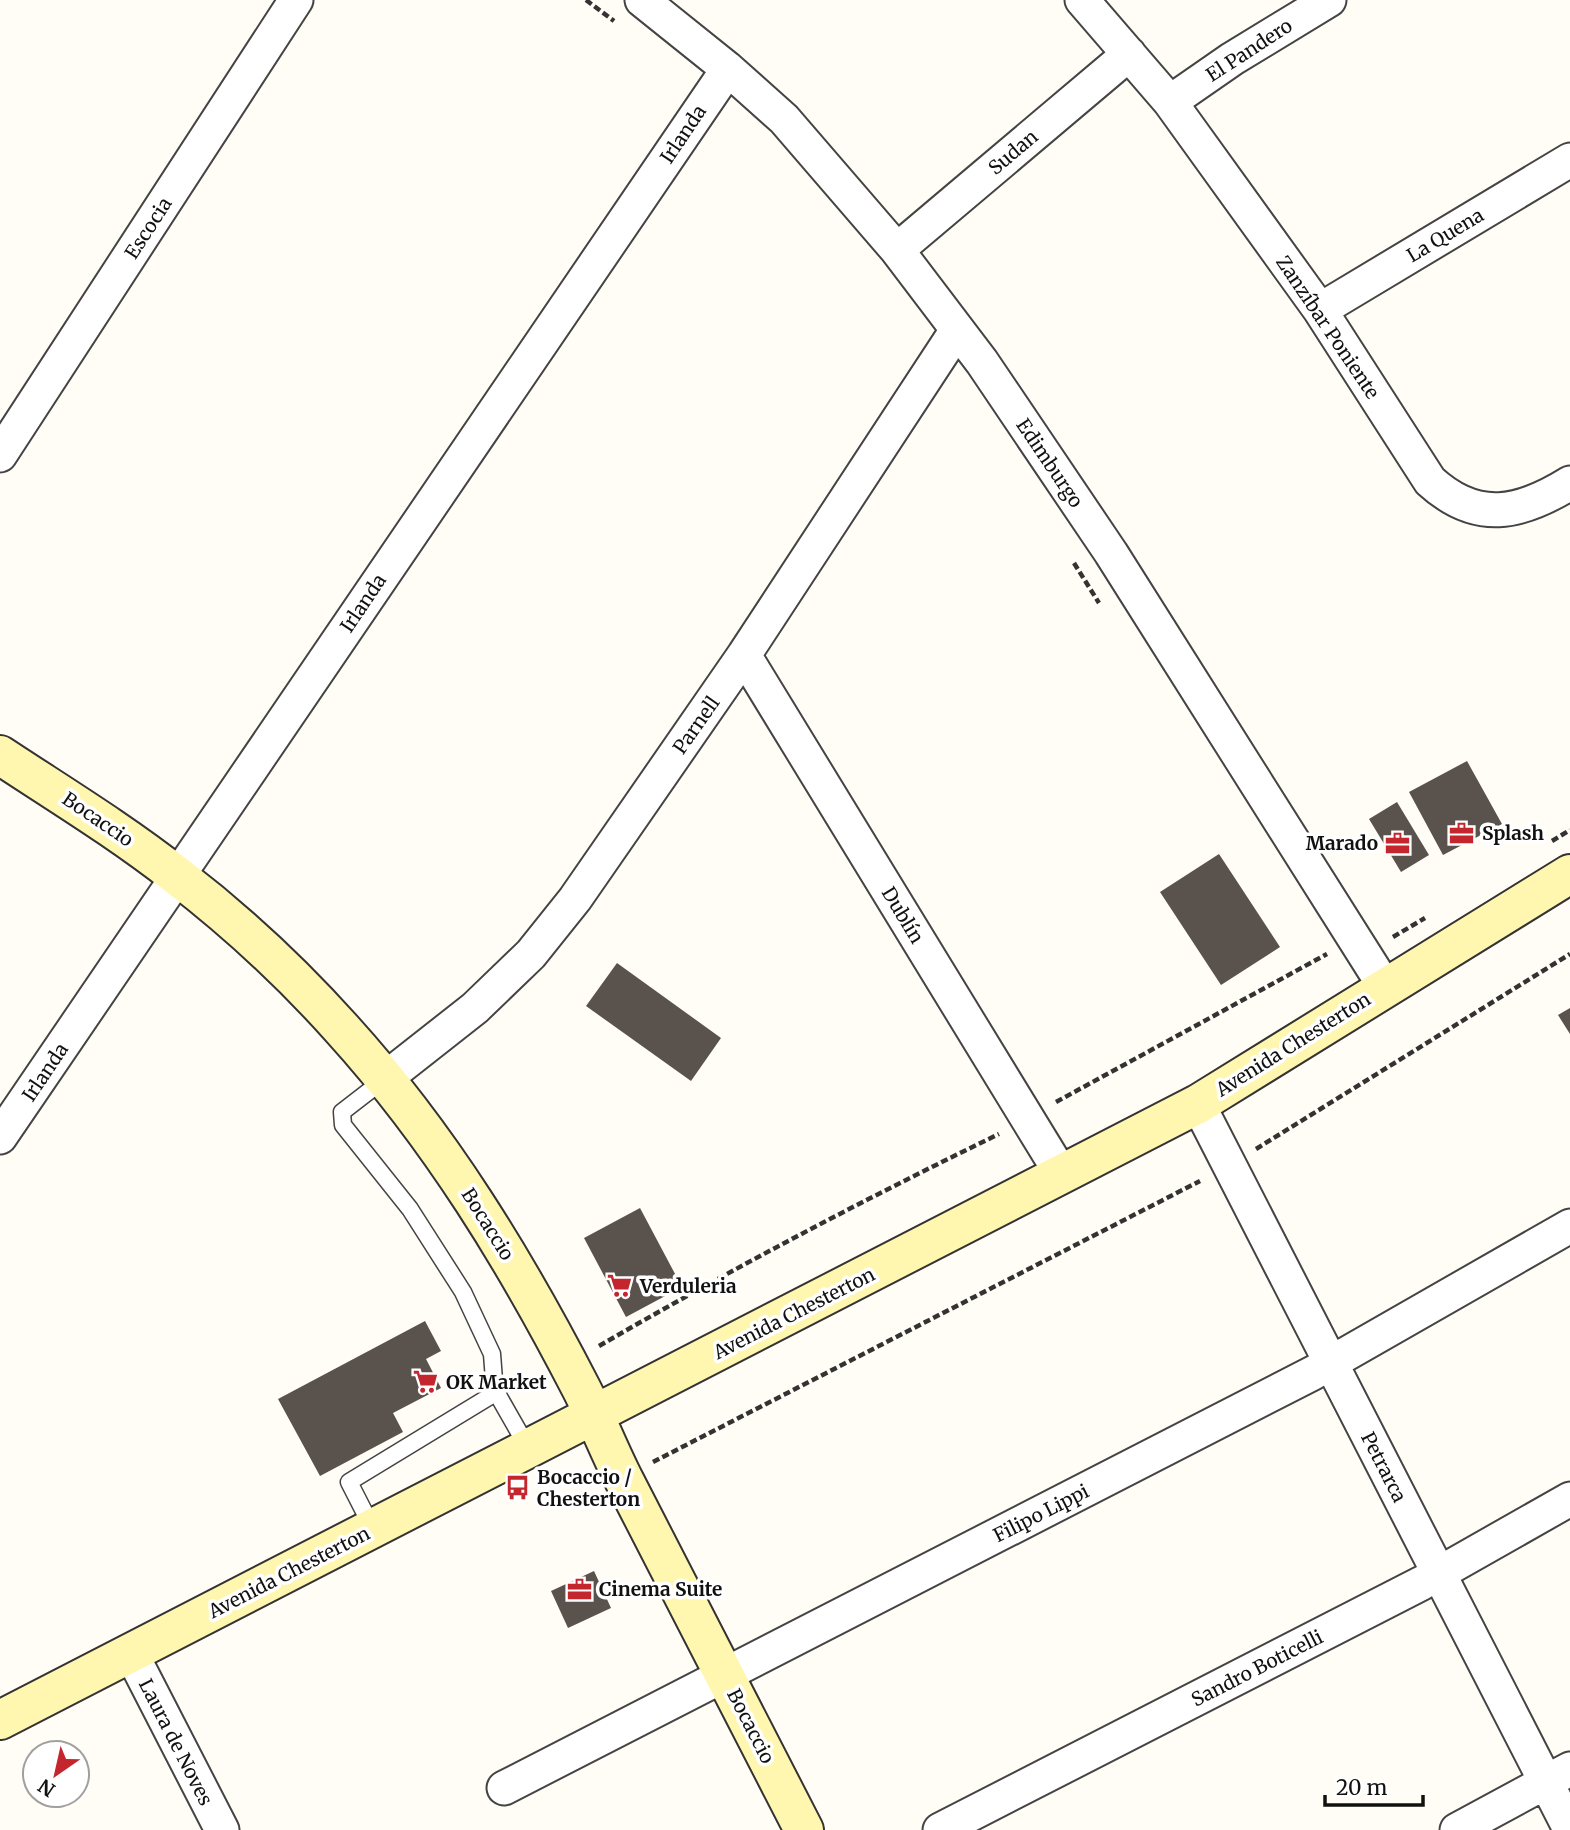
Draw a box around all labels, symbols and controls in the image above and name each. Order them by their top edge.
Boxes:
street label: El Pandero [1201,13,1297,87]
street label: Irlanda [655,100,711,168]
street label: Sudan [983,124,1043,180]
street label: Escocia [119,193,177,263]
street label: La Quena [1402,203,1488,267]
street label: Zanzíbar Poniente [1271,251,1385,403]
street label: Edimburgo [1011,414,1089,512]
street label: Irlanda [335,569,391,637]
street label: Parnell [668,691,725,758]
street label: Bocaccio [58,786,138,852]
office icon: Splash [1448,819,1476,847]
place label: Splash [1482,821,1544,845]
office icon: Marado [1384,829,1412,857]
place label: Marado [1306,831,1378,855]
street label: Dublín [877,882,929,948]
street label: Avenida Chesterton [1210,986,1375,1102]
street label: Irlanda [17,1038,73,1106]
street label: Bocaccio [456,1183,520,1265]
street label: Avenida Chesterton [708,1262,879,1365]
supermarket icon: Verduleria [606,1272,634,1300]
place label: Verduleria [639,1274,737,1298]
supermarket icon: OK Market [412,1368,440,1396]
place label: OK Market [446,1370,547,1394]
street label: Petrarca [1356,1428,1412,1506]
place label: Bocaccio / Chesterton [537,1465,640,1511]
bus stop icon: Bocaccio / Chesterton [503,1474,531,1502]
street label: Filipo Lippi [989,1479,1093,1547]
street label: Avenida Chesterton [203,1521,374,1624]
office icon: Cinema Suite [565,1575,593,1603]
place label: Cinema Suite [599,1577,722,1601]
street label: Sandro Boticelli [1187,1624,1327,1712]
street label: Laura de Noves [134,1675,218,1809]
street label: Bocaccio [722,1685,780,1767]
north arrow [21,1739,91,1809]
scale bar [1325,1764,1423,1808]
text: N [34,1774,59,1802]
text: 20 m [1336,1774,1388,1801]

